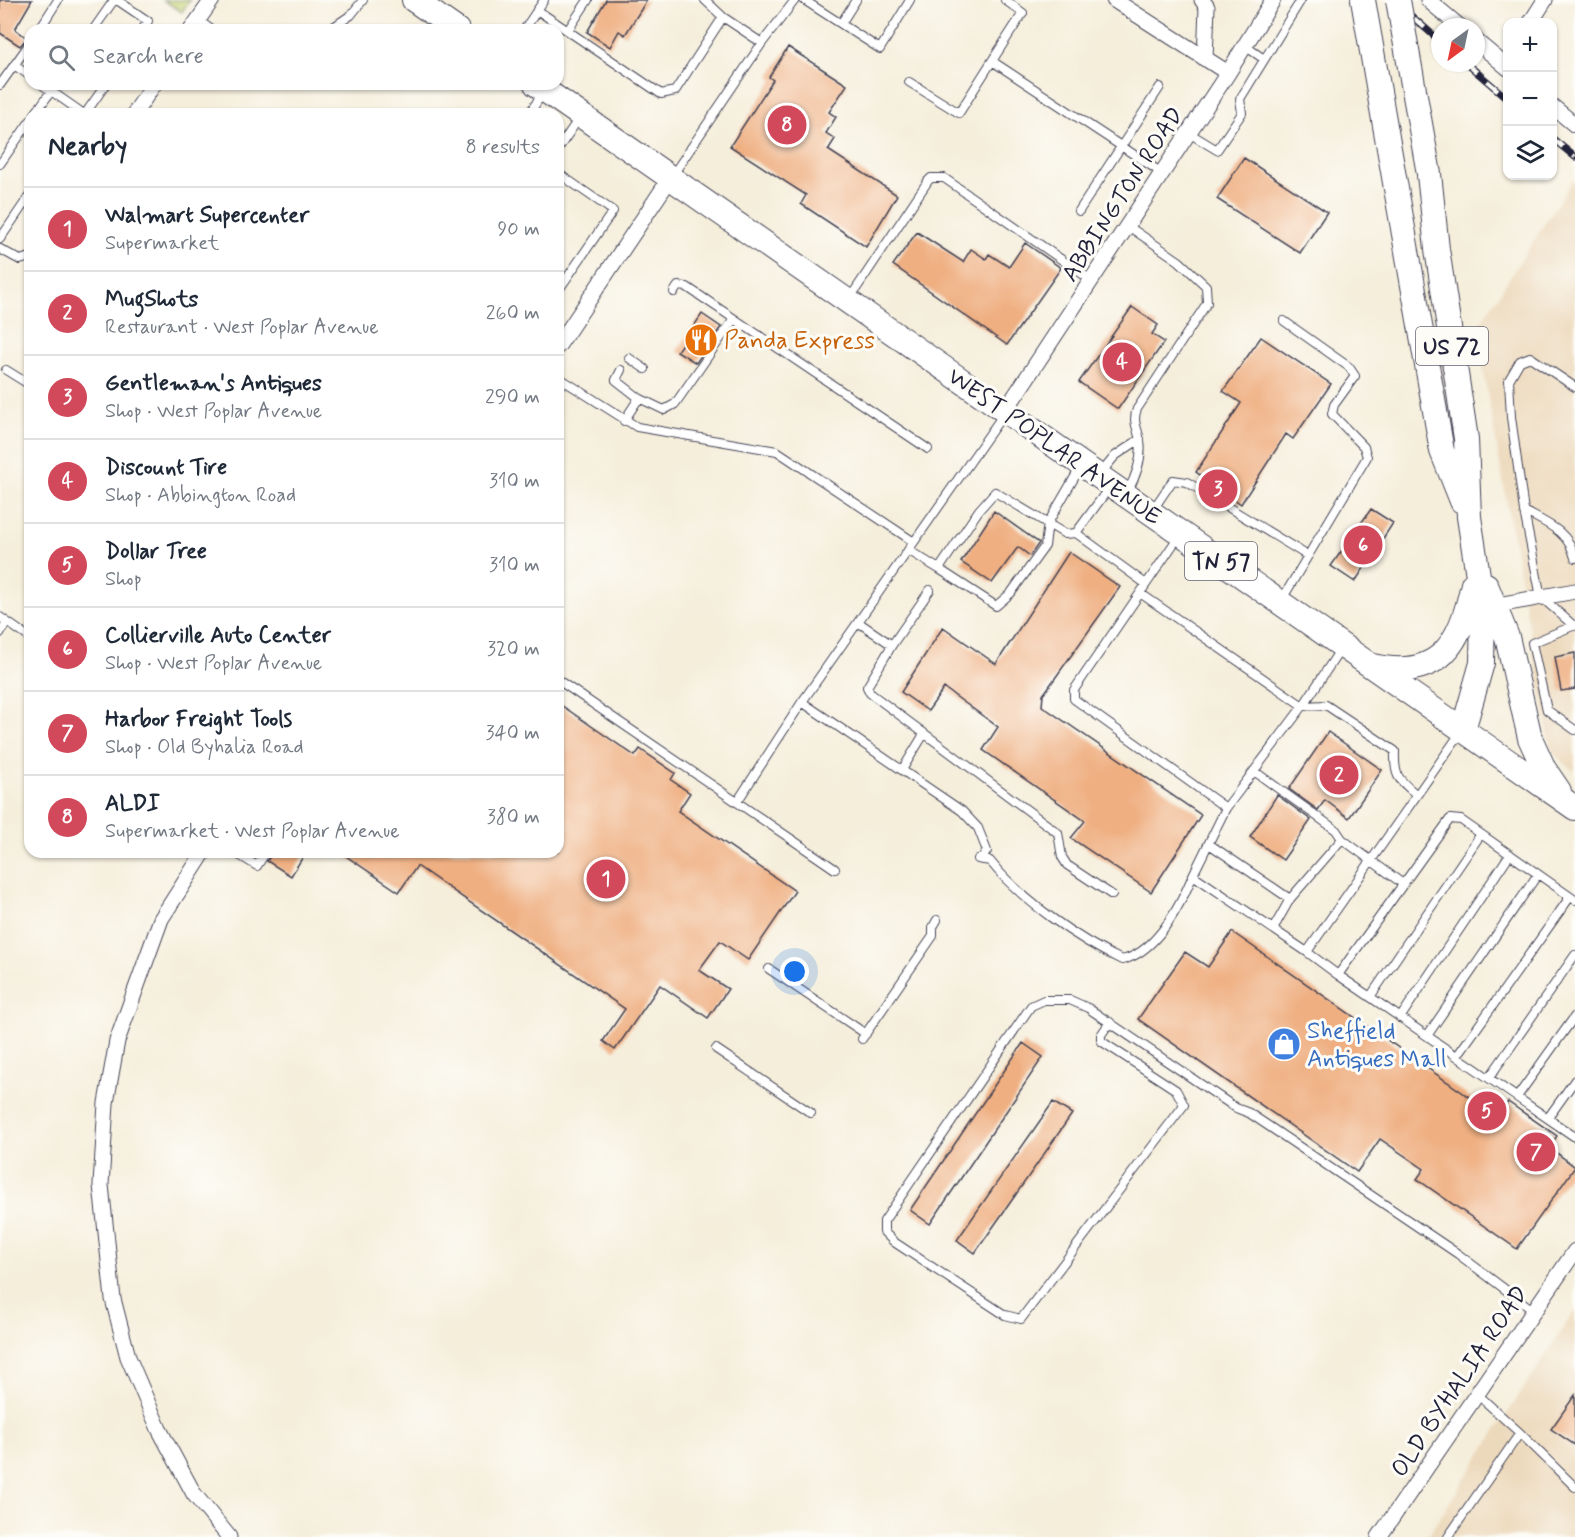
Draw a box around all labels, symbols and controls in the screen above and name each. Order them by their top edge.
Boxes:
north arrow [1431,18,1485,72]
map controls [1503,18,1557,180]
button: + [1503,18,1557,72]
search box [24,24,564,90]
icon: search [45,41,78,74]
text: Search here [93,43,204,71]
button: − [1503,72,1557,126]
street label: ABBINGTON ROAD [1055,101,1191,288]
pin: 8 [768,102,806,148]
button: layers [1503,126,1557,180]
text: Nearby [48,130,127,164]
text: 8 results [466,134,540,161]
text: Walmart Supercenter [105,202,309,230]
text: 1 [63,216,72,243]
text: 90 m [497,216,540,243]
text: Supermarket [105,230,219,257]
text: MugShots [105,286,198,314]
text: 2 [63,300,72,327]
text: 260 m [486,300,540,327]
text: Restaurant · West Poplar Avenue [105,314,379,341]
restaurant icon: Panda Express [683,322,719,358]
place label: Panda Express [724,326,875,357]
road number: US 72 [1416,327,1488,365]
pin: 4 [1102,340,1142,385]
street label: WEST POPLAR AVENUE [941,362,1167,533]
text: Gentleman's Antiques [105,370,322,398]
text: 3 [63,384,72,411]
text: 290 m [485,384,540,411]
text: Shop · West Poplar Avenue [105,398,322,425]
text: Discount Tire [105,454,227,482]
pin: 3 [1198,466,1238,512]
text: 4 [62,468,73,495]
text: 310 m [489,468,540,495]
text: Shop · Abbington Road [105,482,296,509]
pin: 6 [1344,522,1382,568]
text: Dollar Tree [105,538,207,566]
road number: TN 57 [1185,542,1257,580]
text: 5 [62,552,74,579]
text: 310 m [489,552,540,579]
text: Shop [105,566,142,593]
text: Collierville Auto Center [105,622,331,650]
text: 6 [62,636,73,663]
text: 320 m [487,636,540,663]
text: Shop · West Poplar Avenue [105,650,322,677]
text: Harbor Freight Tools [105,706,292,734]
text: 7 [61,720,74,747]
text: 340 m [485,720,540,747]
text: Shop · Old Byhalia Road [105,734,304,761]
pin: 2 [1320,752,1358,798]
text: ALDI [105,790,160,818]
text: 8 [62,804,73,831]
text: 380 m [487,804,540,831]
text: Supermarket · West Poplar Avenue [105,818,400,845]
pin: 1 [586,856,626,902]
your location [780,957,809,986]
place label: Sheffield Antiques Mall [1307,1016,1447,1075]
shop icon: Sheffield Antiques Mall [1266,1026,1302,1062]
pin: 5 [1468,1088,1506,1134]
pin: 7 [1516,1130,1556,1174]
street label: OLD BYHALIA ROAD [1385,1280,1536,1484]

